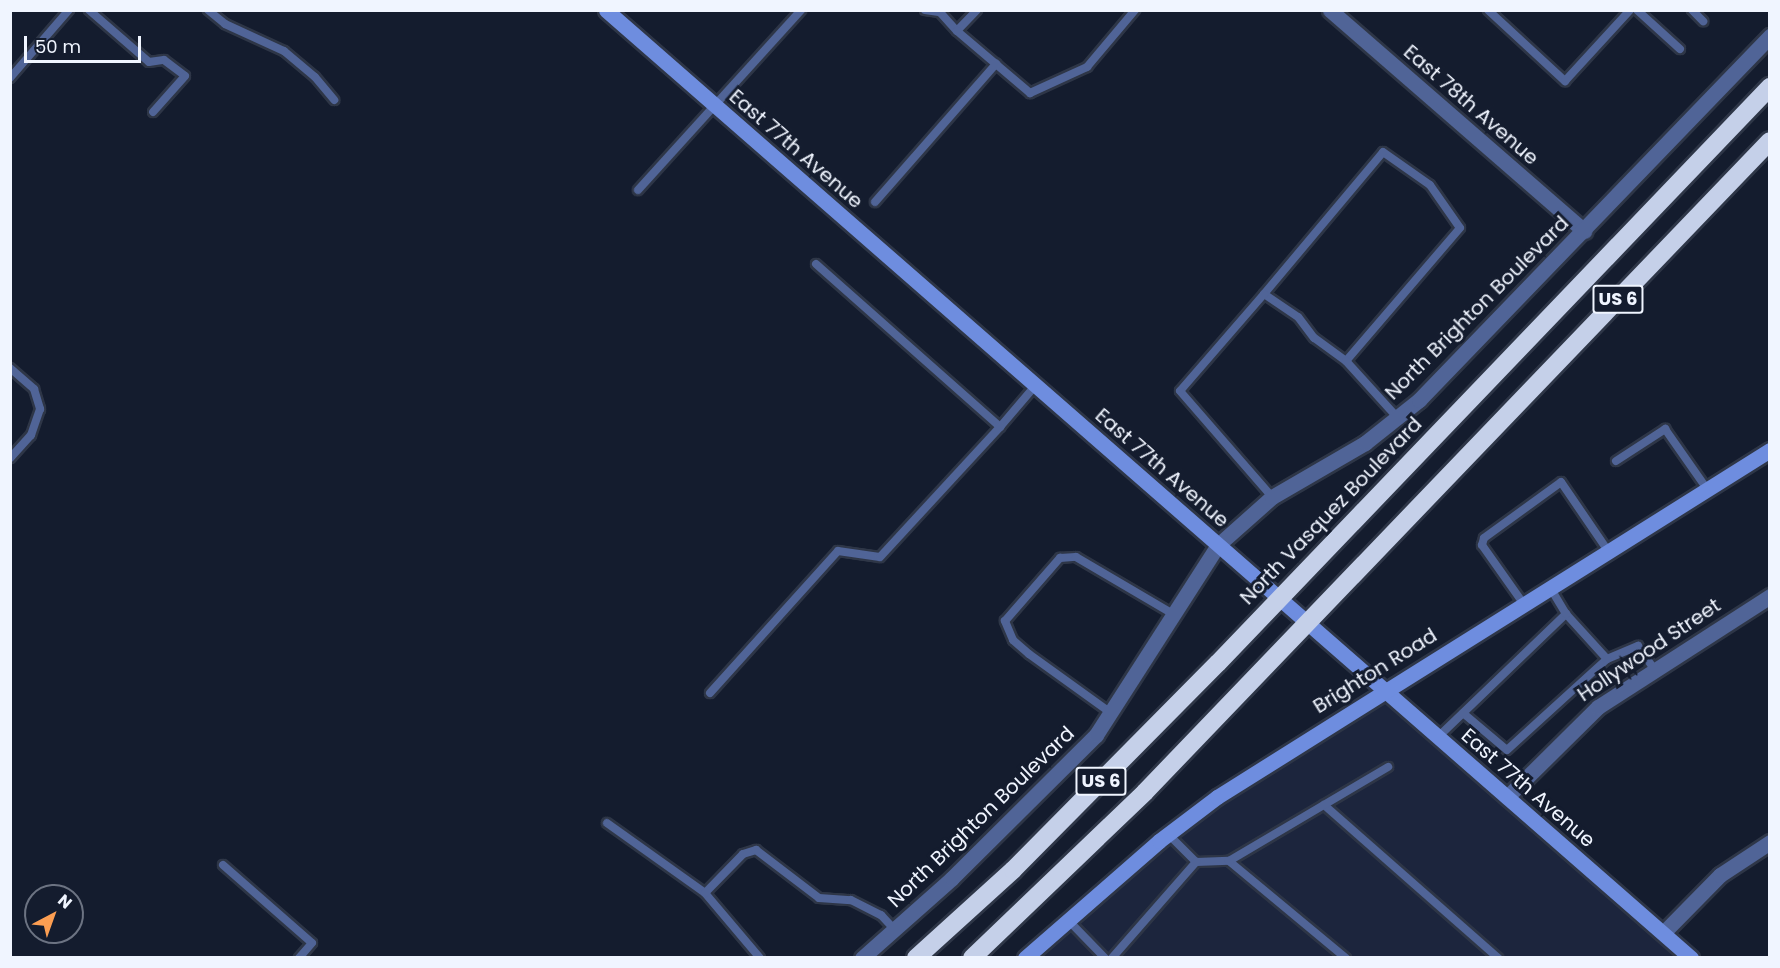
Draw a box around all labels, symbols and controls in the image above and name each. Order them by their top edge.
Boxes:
scale bar [27,24,144,62]
text: 50 m [35,34,81,59]
street label: East 78th Avenue [1399,40,1543,170]
street label: East 77th Avenue [724,84,868,214]
street label: North Brighton Boulevard [1380,211,1574,405]
road number: US 6 [1591,284,1645,314]
street label: East 77th Avenue [1090,403,1234,533]
street label: North Vasquez Boulevard [1235,412,1427,610]
street label: Hollywood Street [1573,593,1725,707]
street label: Brighton Road [1309,623,1441,719]
street label: North Brighton Boulevard [883,722,1079,912]
street label: East 77th Avenue [1456,723,1600,853]
road number: US 6 [1074,766,1128,796]
north arrow [24,884,84,944]
text: N [53,889,77,914]

